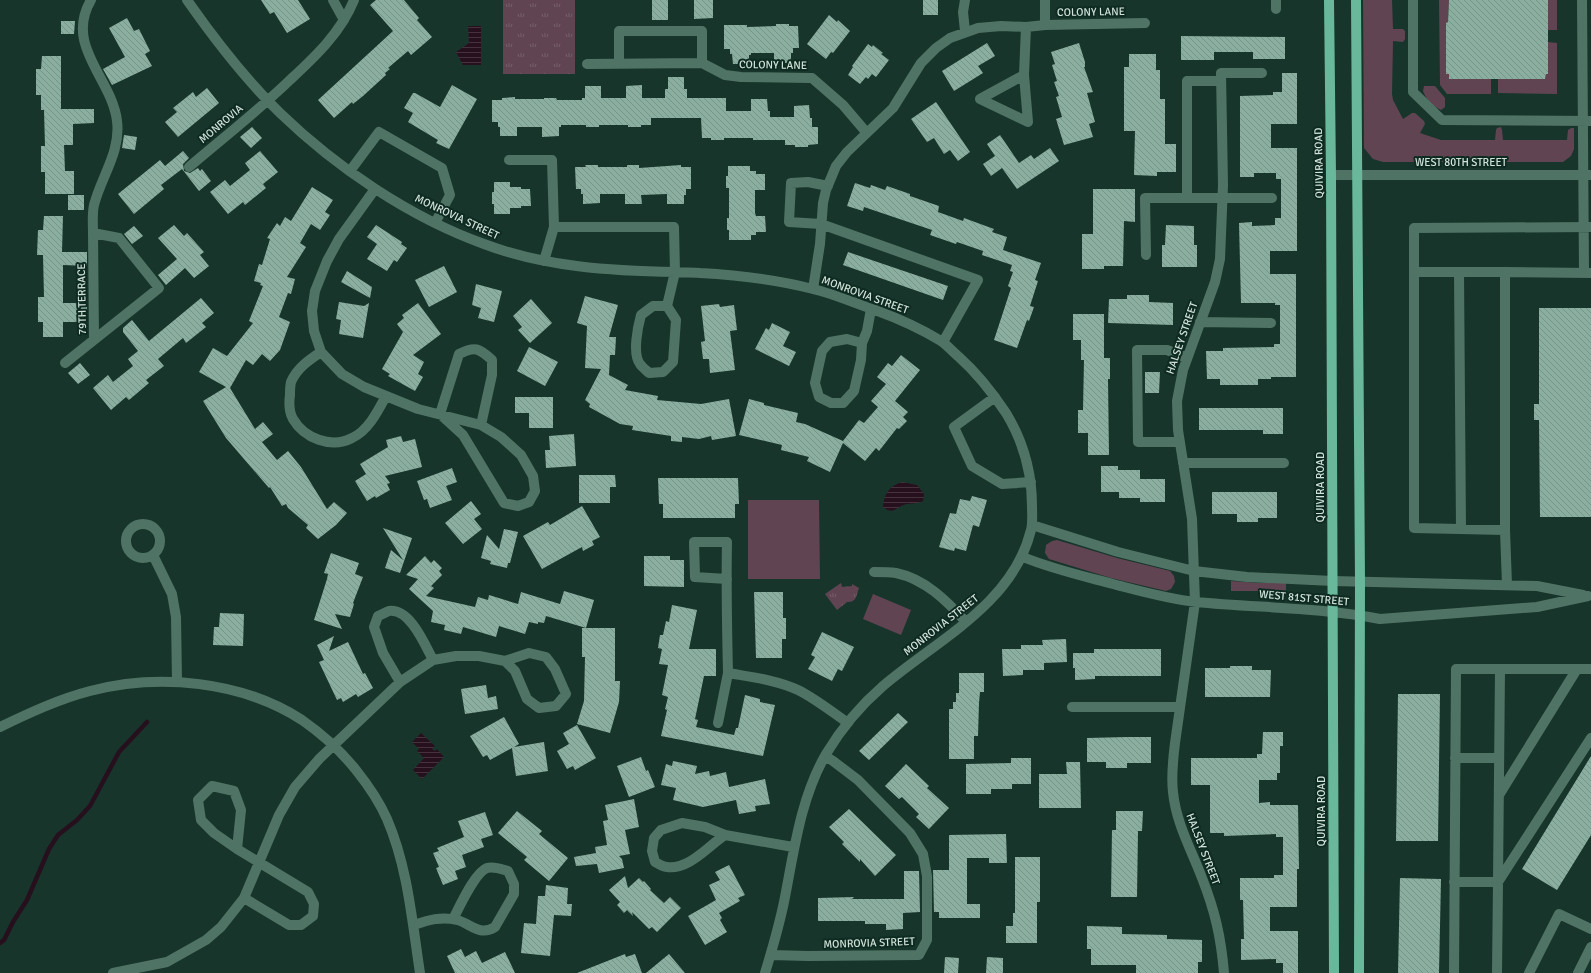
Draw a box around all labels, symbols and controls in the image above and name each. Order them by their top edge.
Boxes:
street label: COLONY LANE [1057,5,1125,19]
street label: COLONY LANE [739,58,807,72]
street label: MONROVIA [196,102,246,146]
street label: QUIVIRA ROAD [1312,128,1326,198]
street label: WEST 80TH STREET [1415,156,1508,169]
street label: MONROVIA STREET [413,192,502,242]
street label: 79TH TERRACE [75,263,89,335]
street label: MONROVIA STREET [820,273,911,317]
street label: HALSEY STREET [1164,300,1201,376]
street label: QUIVIRA ROAD [1314,452,1327,522]
street label: WEST 81ST STREET [1258,588,1350,608]
street label: MONROVIA STREET [901,591,982,658]
street label: QUIVIRA ROAD [1315,776,1328,846]
street label: HALSEY STREET [1183,811,1223,887]
street label: MONROVIA STREET [823,935,916,951]

